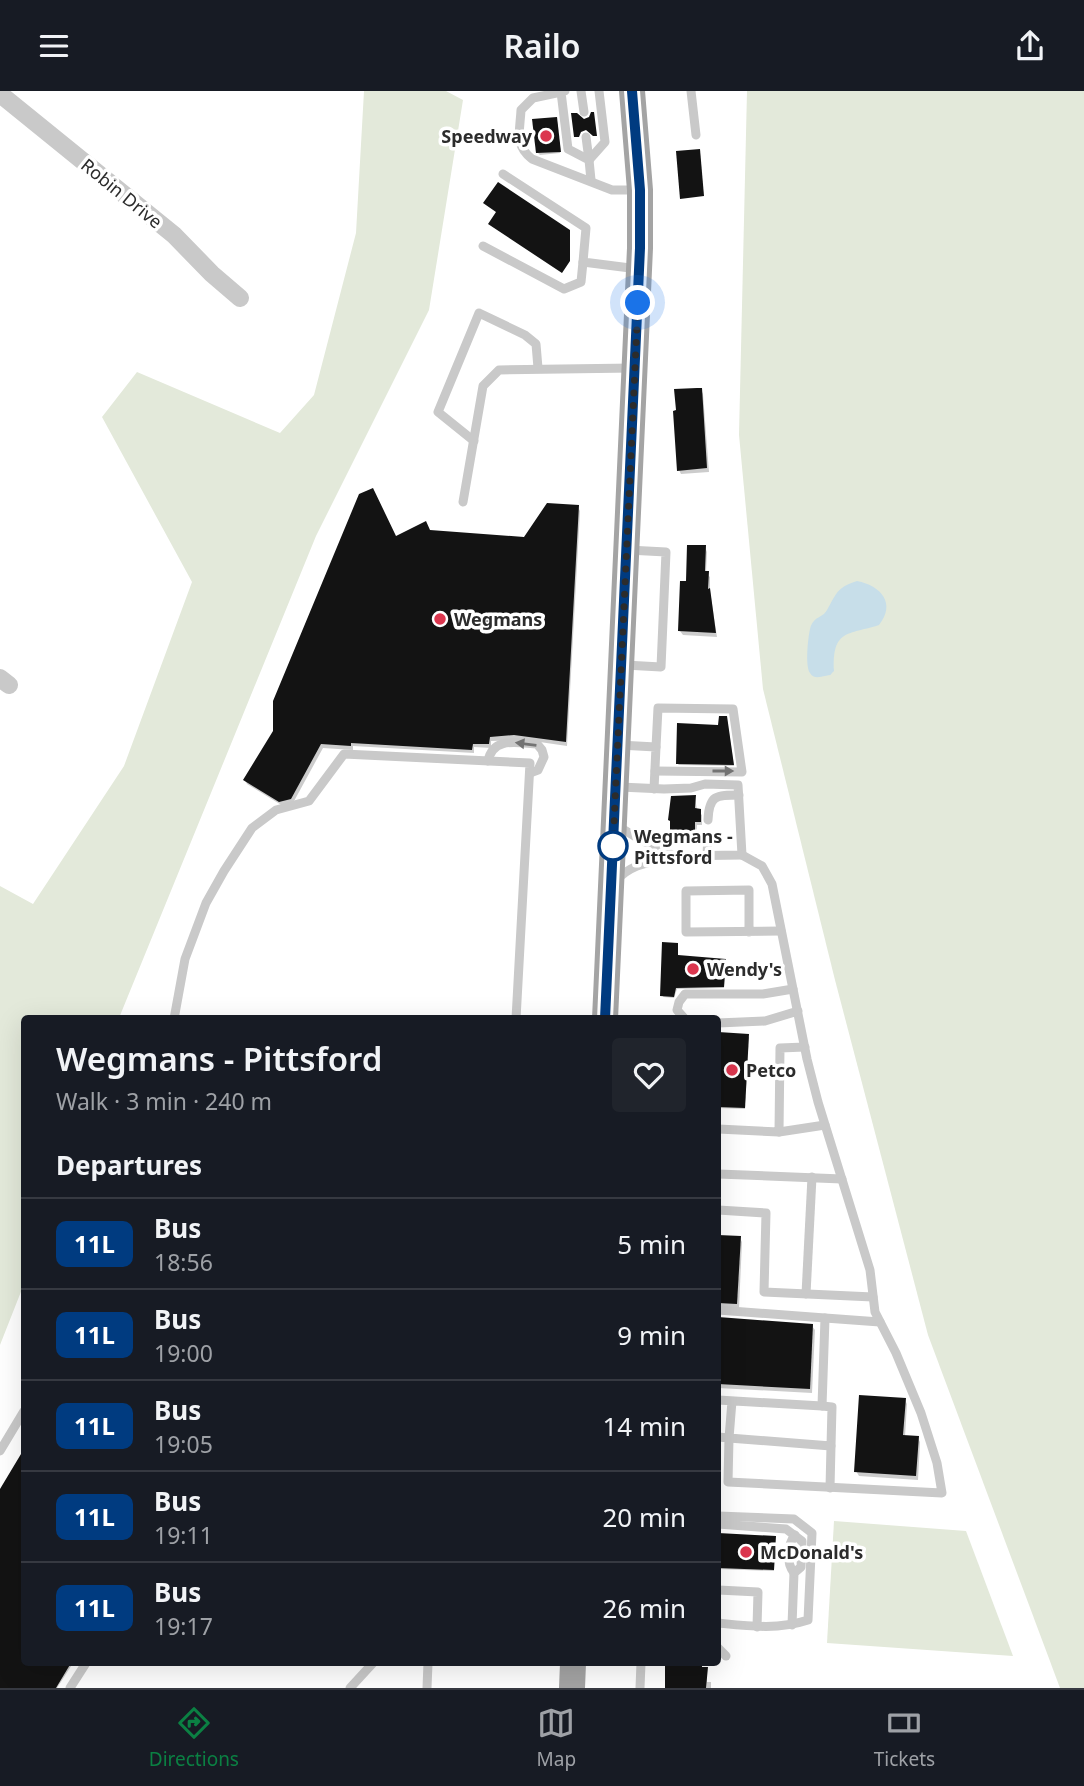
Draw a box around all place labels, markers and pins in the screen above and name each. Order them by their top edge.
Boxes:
place label: Speedway [441,124,533,148]
marker: Speedway [538,128,554,144]
place label: Wegmans [454,607,542,631]
marker: Wegmans [432,611,448,627]
place label: Wegmans - Pittsford [634,824,733,869]
marker: Wegmans - Pittsford [598,831,628,861]
place label: Wendy's [707,957,782,981]
marker: Wendy's [685,961,701,977]
place label: Petco [746,1058,796,1082]
marker: Petco [724,1062,740,1078]
place label: McDonald's [760,1540,863,1564]
marker: McDonald's [738,1544,754,1560]

